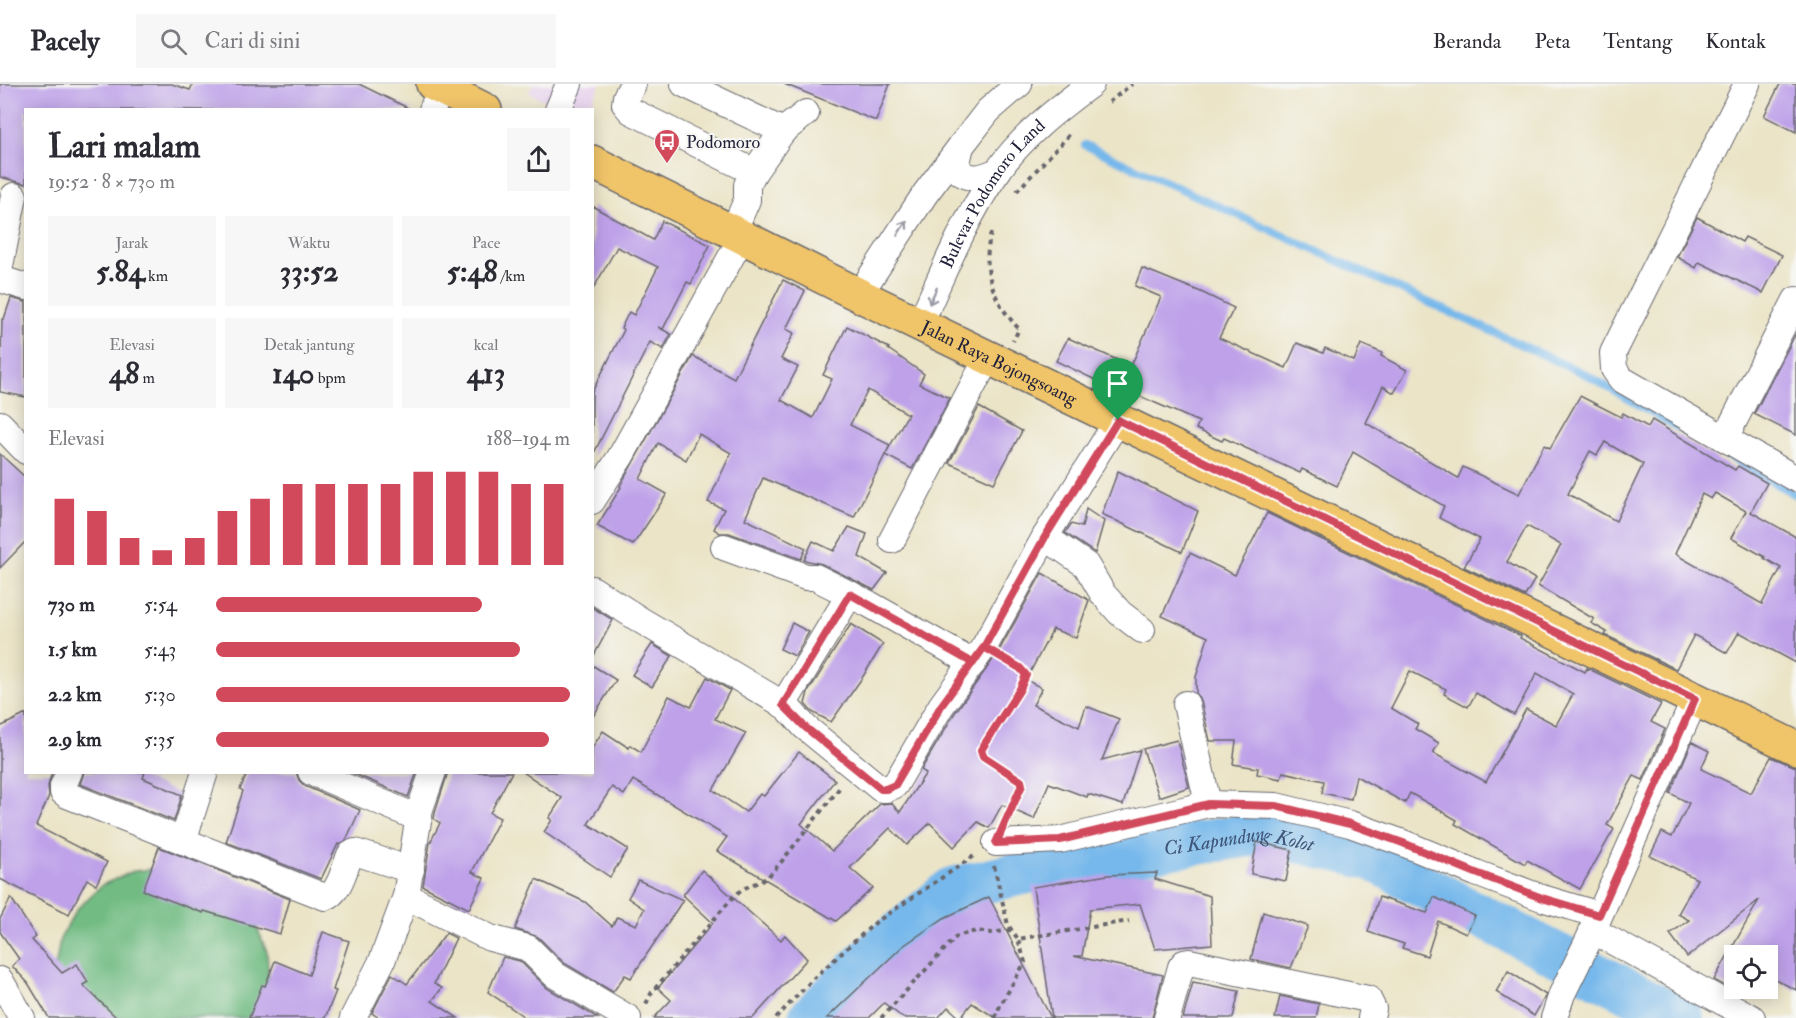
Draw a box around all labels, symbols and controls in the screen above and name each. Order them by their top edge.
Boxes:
search box [136,14,556,68]
text: Pacely [30,24,100,59]
icon: search [157,25,190,58]
text: Cari di sini [205,27,300,55]
text: Beranda [1433,28,1501,55]
text: Peta [1534,28,1570,55]
text: Tentang [1603,28,1672,55]
text: Kontak [1705,28,1766,55]
street label: Bulevar Podomoro Land [935,114,1050,272]
text: Lari malam [48,126,200,167]
bus stop icon: Podomoro [652,127,682,165]
button: share [507,128,570,191]
place label: Podomoro [686,131,760,154]
text: 19:52 · 8 × 730 m [48,169,175,194]
one-way arrow [896,220,909,237]
text: Jarak [116,233,148,253]
text: Waktu [288,233,330,253]
text: Pace [472,233,500,253]
text: 5.84 [96,253,145,290]
text: 33:52 [280,253,338,290]
text: 5:48 [447,253,498,290]
text: km [145,266,168,286]
text: /km [498,266,525,286]
one-way arrow [926,286,938,304]
street label: Jalan Raya Bojongsoang [917,315,1082,411]
text: Elevasi [109,335,155,355]
text: Detak jantung [264,335,354,355]
text: kcal [474,335,498,355]
text: 48 [109,355,139,392]
text: 140 [272,355,314,392]
text: 413 [467,355,505,392]
pin [1092,358,1143,420]
icon: arrive [1101,367,1134,400]
text: m [139,368,155,388]
text: bpm [314,368,346,388]
text: Elevasi [48,426,105,451]
text: 188–194 m [486,426,570,451]
text: 730 m [48,592,95,617]
text: 5:54 [144,592,177,617]
text: 1.5 km [48,637,97,662]
text: 5:43 [144,637,176,662]
text: 2.2 km [48,682,101,707]
text: 5:30 [144,682,176,707]
text: 2.9 km [48,727,102,752]
text: 5:35 [144,727,174,752]
water label: Ci Kapundung Kolot [1162,820,1318,861]
map controls [1724,945,1778,999]
button: locate [1724,945,1778,999]

